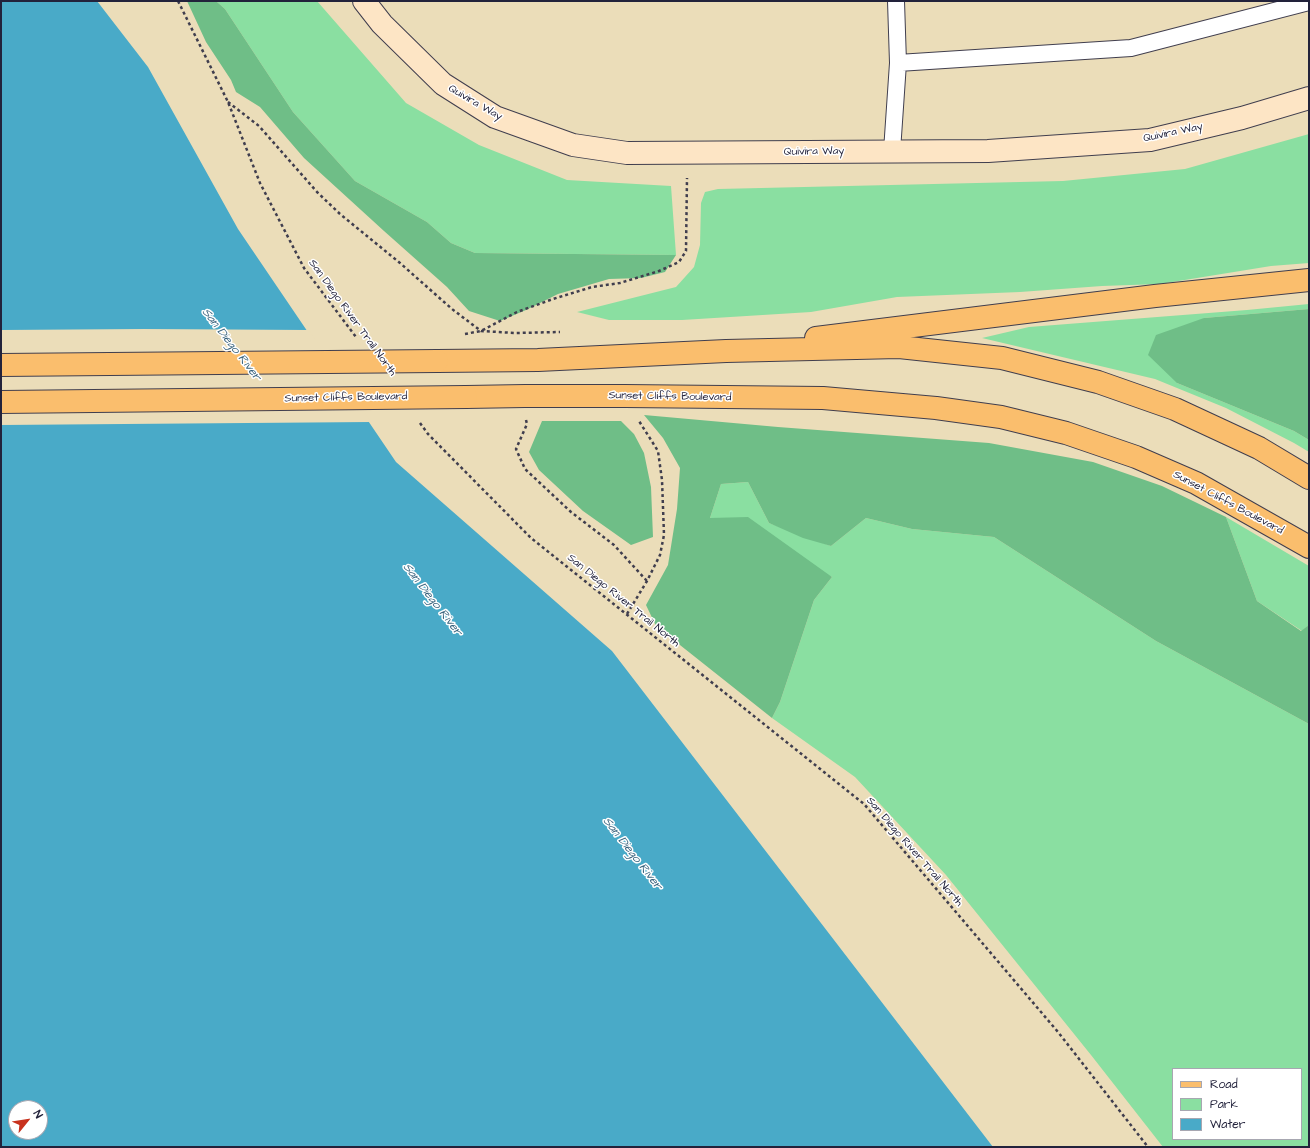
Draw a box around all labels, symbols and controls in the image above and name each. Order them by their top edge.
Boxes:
street label: Quivira Way [445,82,505,124]
street label: Quivira Way [1142,120,1204,146]
street label: Quivira Way [784,145,844,159]
street label: San Diego River Trail North [305,257,399,379]
water label: San Diego River [198,306,264,384]
street label: Sunset Cliffs Boulevard [608,389,732,405]
street label: Sunset Cliffs Boulevard [284,390,408,406]
street label: Sunset Cliffs Boulevard [1171,468,1285,538]
street label: San Diego River Trail North [564,552,682,650]
water label: San Diego River [399,561,465,639]
street label: San Diego River Trail North [863,795,965,909]
water label: San Diego River [599,815,665,893]
legend [1172,1068,1302,1140]
text: Road [1210,1076,1238,1093]
text: Park [1210,1096,1238,1113]
north arrow [8,1100,48,1140]
text: N [30,1108,46,1121]
text: Water [1210,1116,1245,1133]

